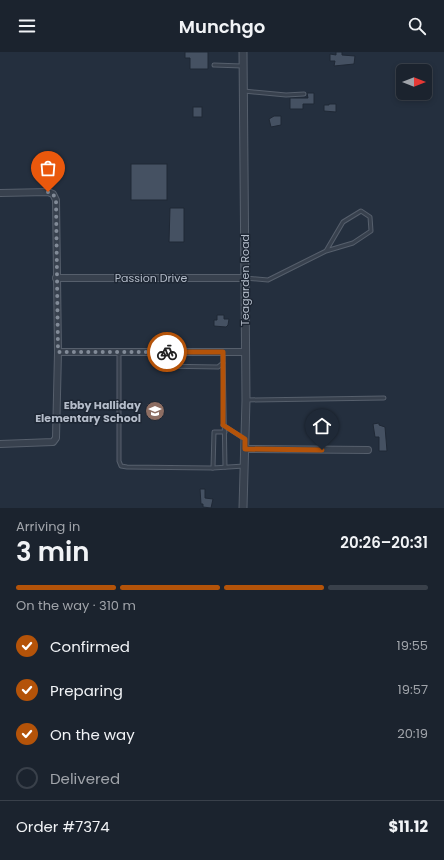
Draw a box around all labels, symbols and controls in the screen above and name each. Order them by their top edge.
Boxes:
text: Munchgo [179,14,265,39]
icon: menu [16,15,38,37]
icon: search [406,15,428,37]
north arrow [396,64,432,100]
map controls [396,64,432,100]
pin [31,151,65,192]
icon: bag [37,157,59,179]
street label: Teagarden Road [237,234,253,326]
street label: Passion Drive [115,270,187,286]
courier [147,332,187,372]
icon: bike [156,341,178,363]
place label: Ebby Halliday Elementary School [35,397,141,426]
school or university icon: Ebby Halliday Elementary School [144,400,166,422]
pin [305,409,339,450]
icon: home [311,415,333,437]
text: Arriving in [16,517,80,536]
text: 20:26–20:31 [340,532,428,553]
text: 3 min [16,534,89,570]
text: On the way · 310 m [16,596,136,615]
icon: check [16,635,38,657]
text: Confirmed [50,636,130,657]
text: 19:55 [397,636,428,655]
icon: check [16,679,38,701]
text: Preparing [50,680,123,701]
text: 19:57 [398,680,428,699]
icon: check [16,723,38,745]
text: On the way [50,724,135,745]
text: 20:19 [397,724,428,743]
text: Delivered [50,768,120,789]
text: Order #7374 [16,816,110,837]
text: $11.12 [388,816,428,837]

